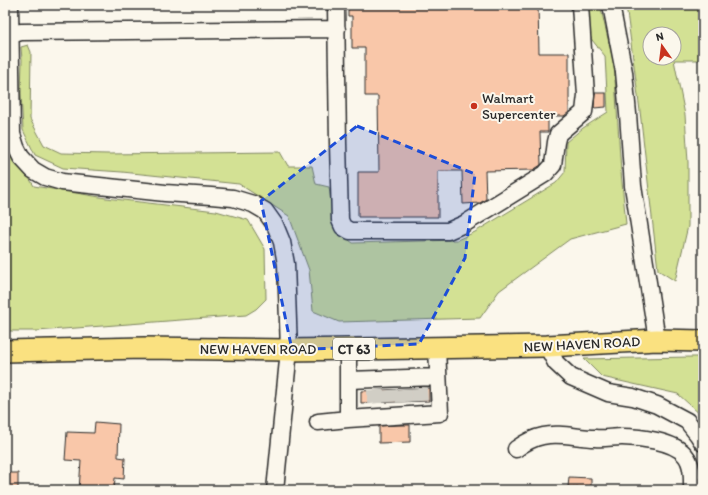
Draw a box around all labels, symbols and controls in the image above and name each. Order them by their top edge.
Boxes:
north arrow [642,26,682,66]
text: N [655,30,665,44]
place label: Walmart Supercenter [482,90,556,123]
marker: Walmart Supercenter [469,101,479,111]
street label: NEW HAVEN ROAD [523,333,641,356]
road number: CT 63 [333,338,375,360]
street label: NEW HAVEN ROAD [200,341,316,358]

